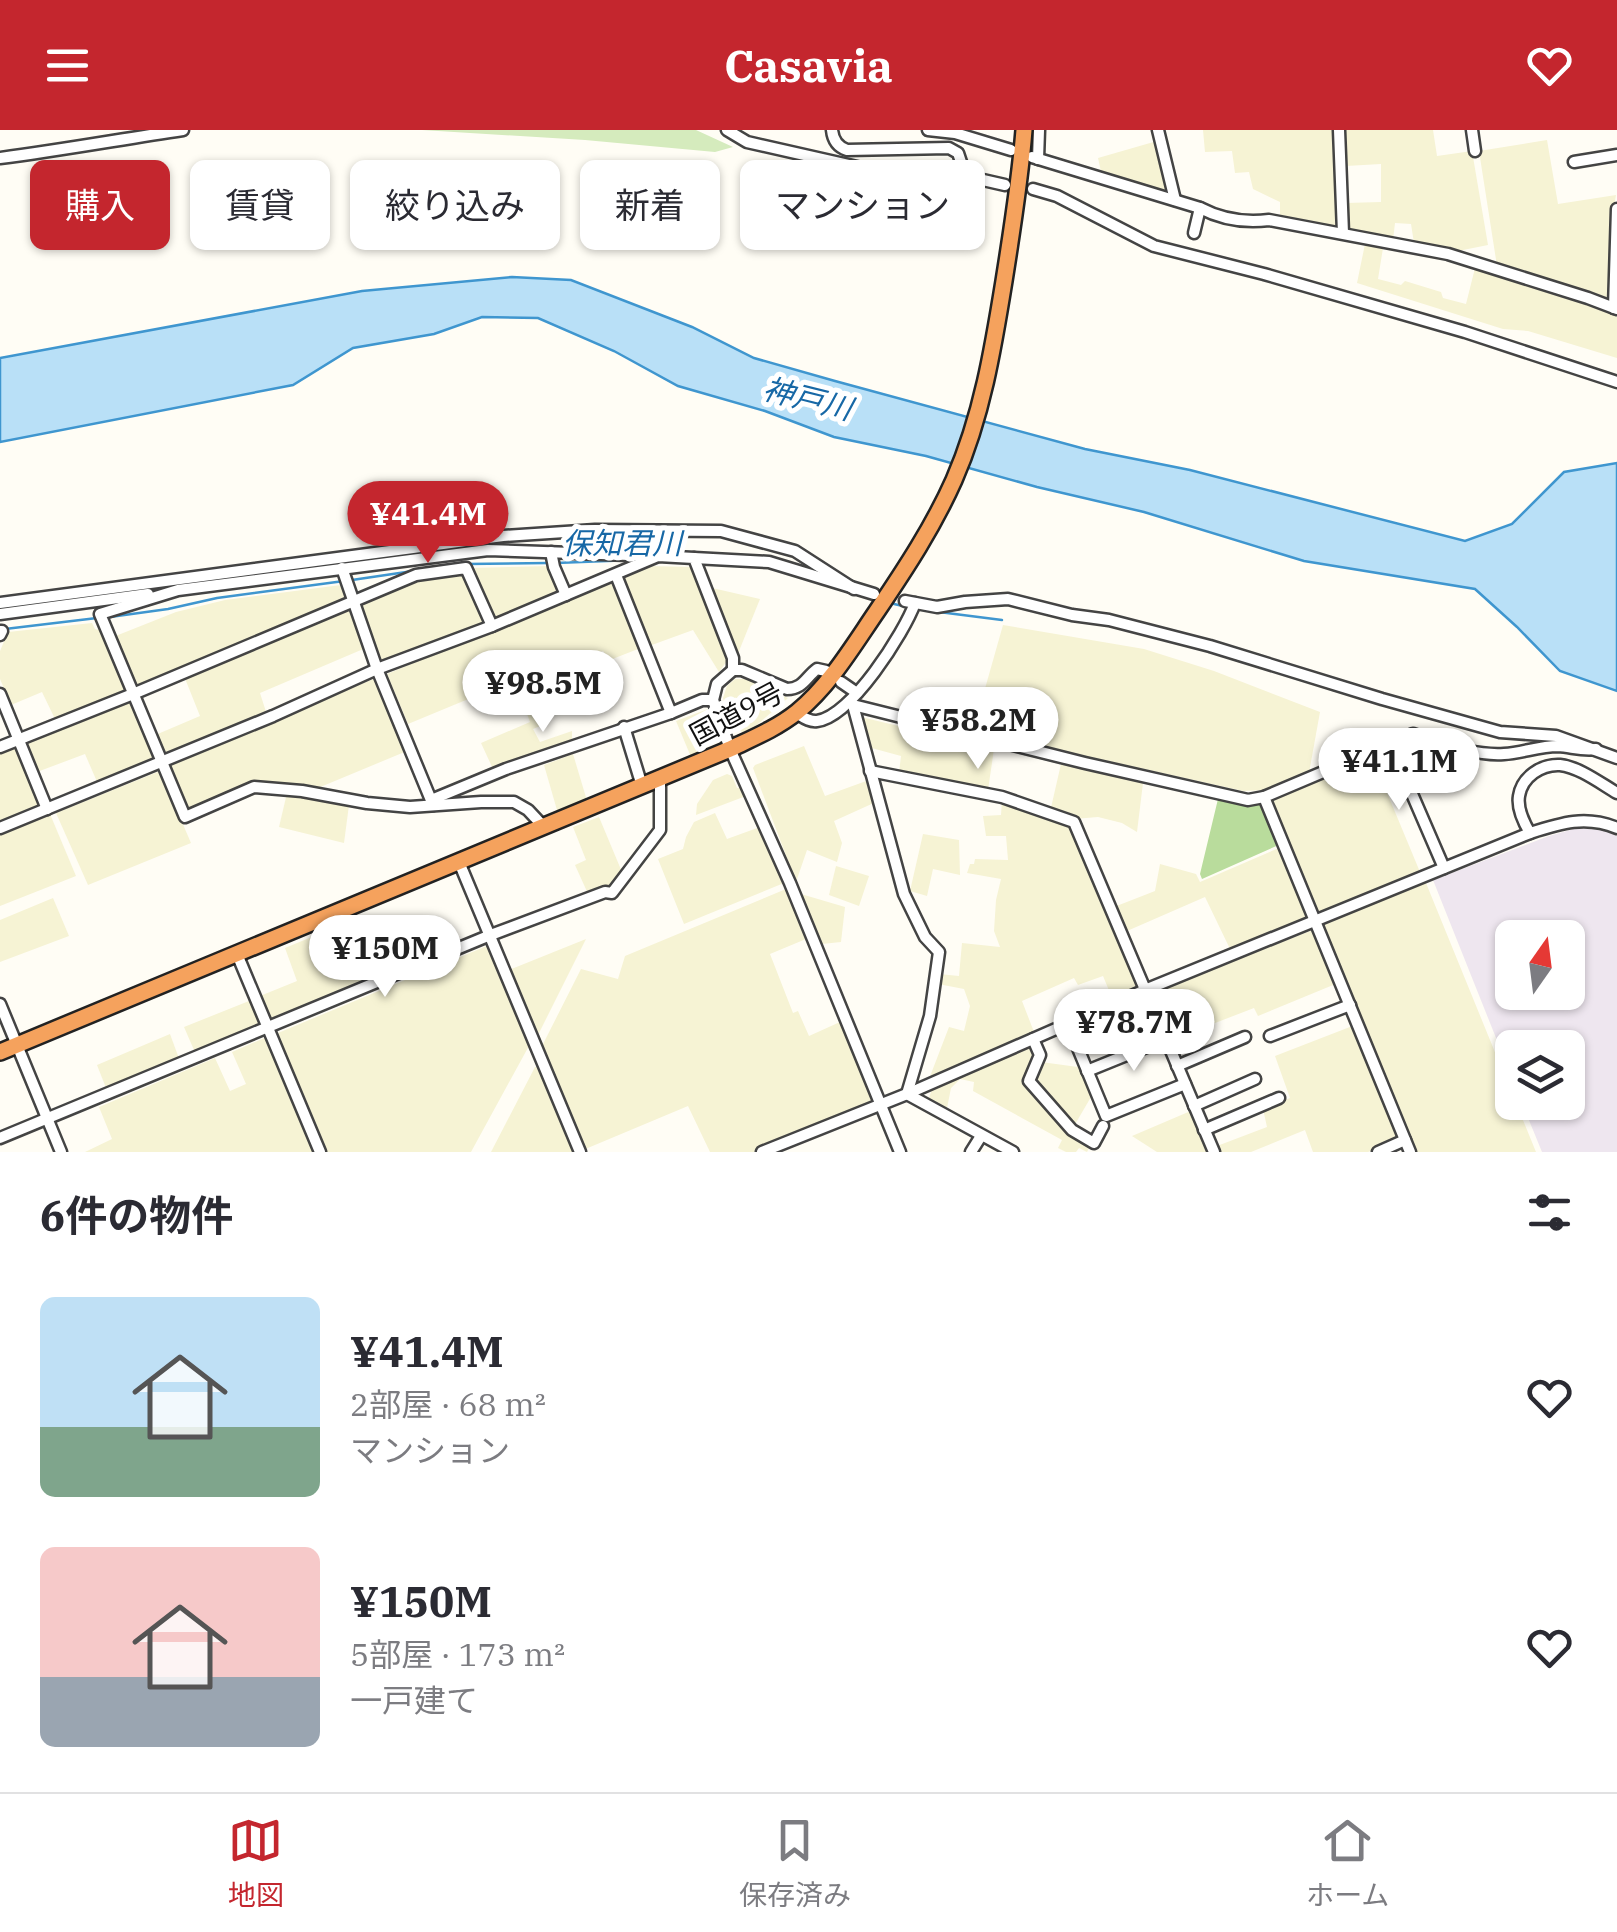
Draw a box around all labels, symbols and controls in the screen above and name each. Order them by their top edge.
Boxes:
text: Casavia [724,36,893,94]
icon: menu [40,38,95,93]
icon: heart [1522,38,1577,93]
chip: 購入 [30,160,170,250]
chip: 賃貸 [190,160,330,250]
chip: 絞り込み [350,160,560,250]
chip: 新着 [580,160,720,250]
chip: マンション [740,160,985,250]
water label: 神戸川 [760,368,859,429]
pin: ¥41.4M [347,481,509,566]
text: ¥41.4M [369,492,487,534]
water label: 保知君川 [562,523,685,562]
pin: ¥98.5M [462,650,624,735]
text: ¥98.5M [484,661,602,703]
street label: 国道9号 [683,673,789,753]
pin: ¥58.2M [897,687,1059,772]
text: ¥58.2M [919,698,1037,740]
pin: ¥41.1M [1318,728,1480,813]
text: ¥41.1M [1340,739,1458,781]
pin: ¥150M [315,915,455,1000]
north arrow [1495,920,1585,1010]
map controls [1495,920,1585,1120]
text: ¥150M [331,926,439,968]
pin: ¥78.7M [1053,989,1215,1074]
text: ¥78.7M [1075,1000,1193,1042]
button: layers [1495,1030,1585,1120]
icon: filters [1522,1185,1577,1240]
text: 6件の物件 [40,1188,233,1243]
text: ¥41.4M [350,1324,504,1379]
icon: home [120,1337,240,1457]
icon: heart [1522,1370,1577,1425]
text: 2部屋 · 68 m² [350,1383,546,1425]
text: マンション [350,1429,510,1471]
text: ¥150M [350,1574,492,1629]
icon: home [120,1587,240,1707]
icon: heart [1522,1620,1577,1675]
text: 5部屋 · 173 m² [350,1633,565,1675]
text: 一戸建て [350,1679,478,1721]
tab: 地図 [228,1813,284,1913]
tab: 保存済み [739,1813,851,1913]
tab: ホーム [1306,1813,1389,1913]

